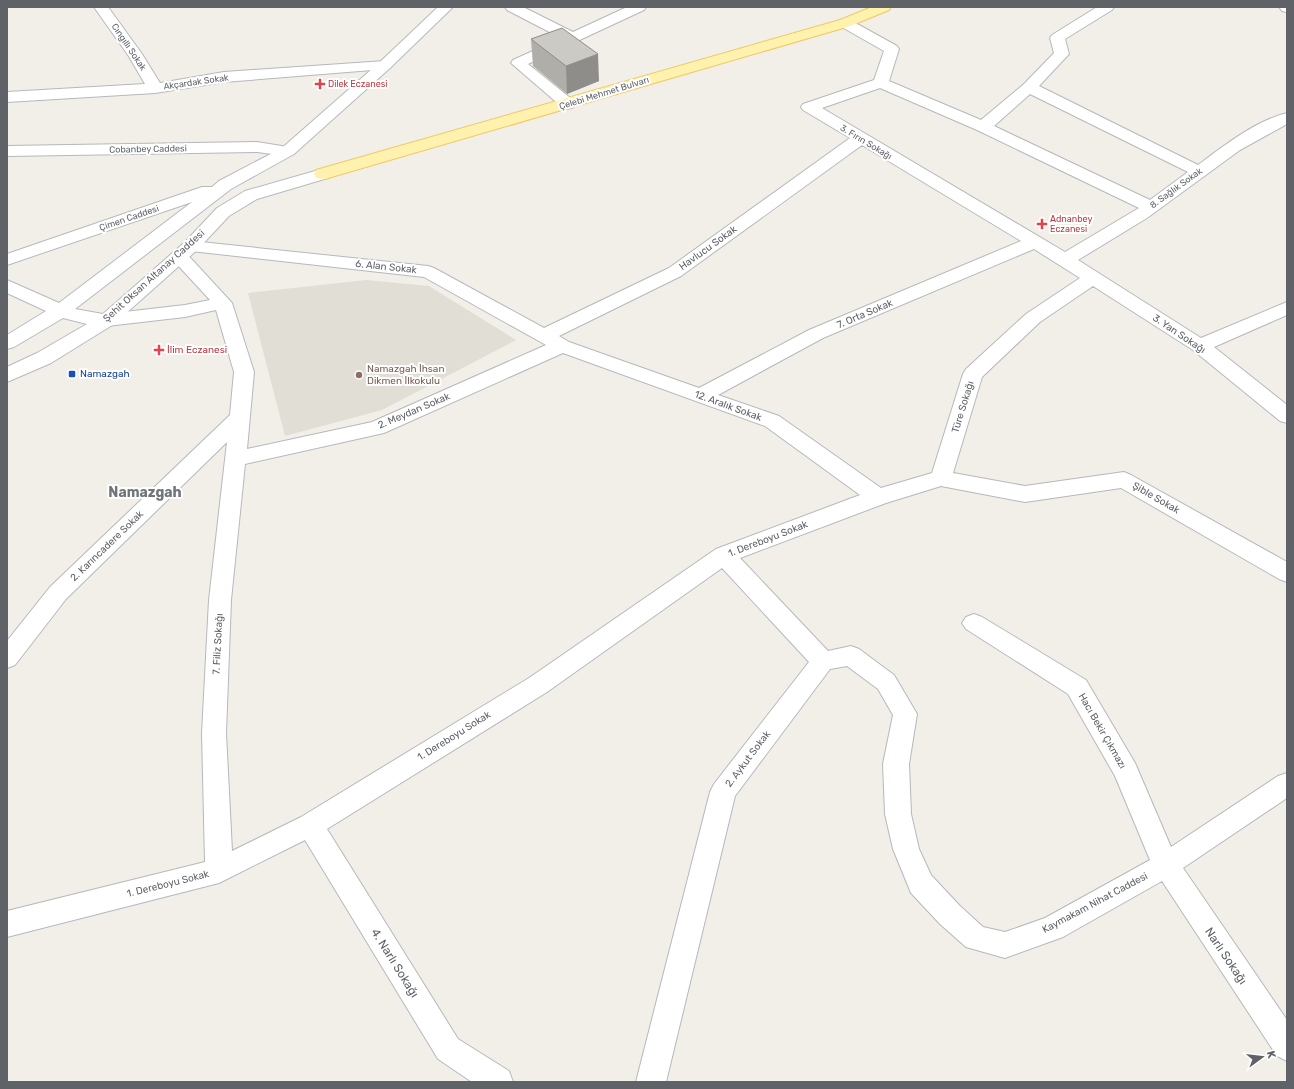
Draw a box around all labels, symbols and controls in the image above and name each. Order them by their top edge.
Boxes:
street label: Cıngıllı Sokak [110,21,149,73]
street label: Akçardak Sokak [163,72,230,92]
street label: Çelebi Mehmet Bulvarı [558,75,650,111]
marker: Dilek Eczanesi [315,79,325,89]
place label: Dilek Eczanesi [328,79,388,89]
street label: 3. Fırın Sokağı [838,123,894,161]
street label: Cobanbey Caddesi [109,143,187,155]
street label: 8. Sağlık Sokak [1148,165,1204,210]
street label: Çimen Caddesi [98,203,160,233]
place label: Adnanbey Eczanesi [1050,214,1092,234]
marker: Adnanbey Eczanesi [1037,219,1047,229]
street label: Havlucu Sokak [677,223,740,273]
street label: Şehit Oksan Altanay Caddesi [101,227,207,325]
street label: 6. Alan Sokak [355,258,418,276]
street label: 7. Orta Sokak [835,297,896,331]
street label: 3. Yan Sokağı [1150,312,1208,356]
place label: İlim Eczanesi [167,344,227,356]
marker: İlim Eczanesi [154,345,164,355]
place label: Namazgah İhsan Dikmen İlkokulu [367,363,444,387]
place label: Namazgah [80,368,130,380]
marker: Namazgah [67,369,77,379]
marker: Namazgah İhsan Dikmen İlkokulu [354,370,364,380]
street label: Türe Sokağı [949,380,977,434]
street label: 12. Aralık Sokak [693,388,764,424]
street label: 2. Meydan Sokak [376,390,453,432]
street label: Şible Sokak [1130,480,1183,517]
district label: Namazgah [108,484,182,501]
street label: 2. Karıncadere Sokak [68,508,147,584]
street label: 1. Dereboyu Sokak [727,518,810,560]
street label: 7. Filiz Sokağı [210,613,226,675]
street label: Hacı Bekir Çıkmazı [1076,691,1128,771]
street label: 1. Dereboyu Sokak [415,708,494,763]
street label: 2. Aykut Sokak [723,728,774,790]
street label: 1. Dereboyu Sokak [126,868,211,900]
street label: Kaymakam Nihat Caddesi [1040,870,1150,936]
street label: Narlı Sokağı [1202,925,1250,987]
street label: 4. Narlı Sokağı [368,926,422,1000]
north arrow [1242,1037,1282,1077]
text: K [1264,1049,1279,1060]

